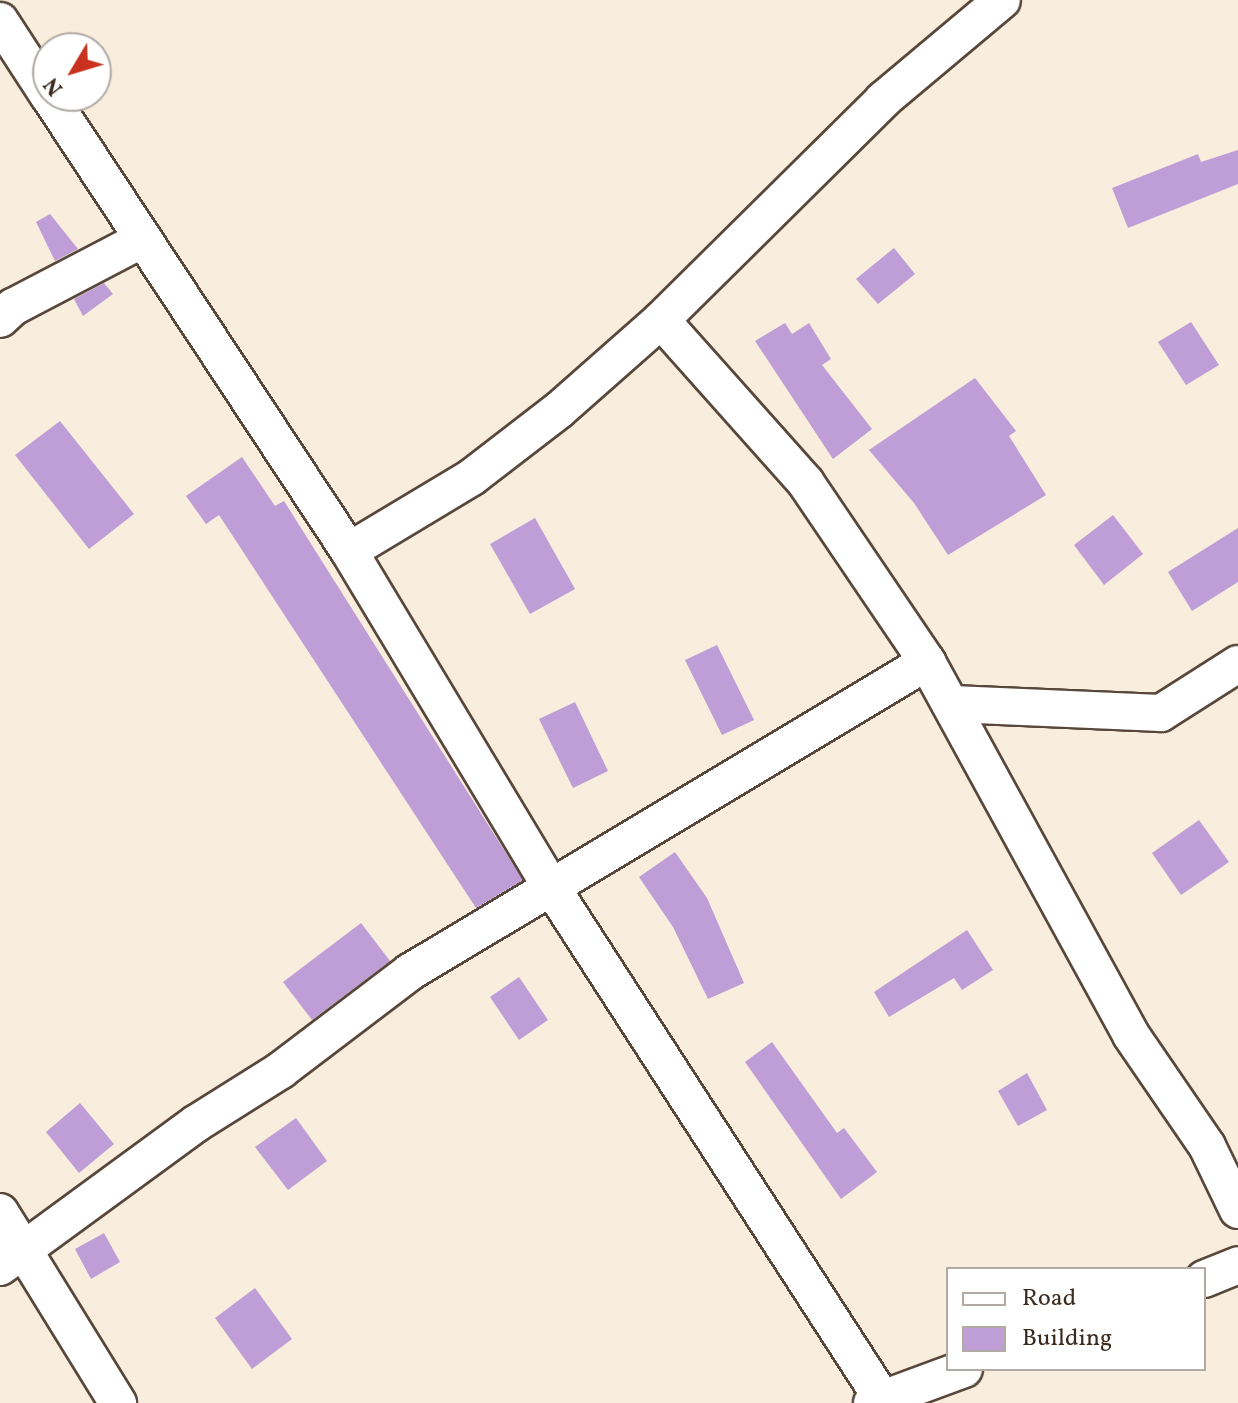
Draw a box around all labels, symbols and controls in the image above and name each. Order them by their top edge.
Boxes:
north arrow [32,32,112,112]
text: N [37,70,71,102]
legend [946,1267,1206,1371]
text: Road [1022,1282,1076,1316]
text: Building [1022,1322,1112,1356]

